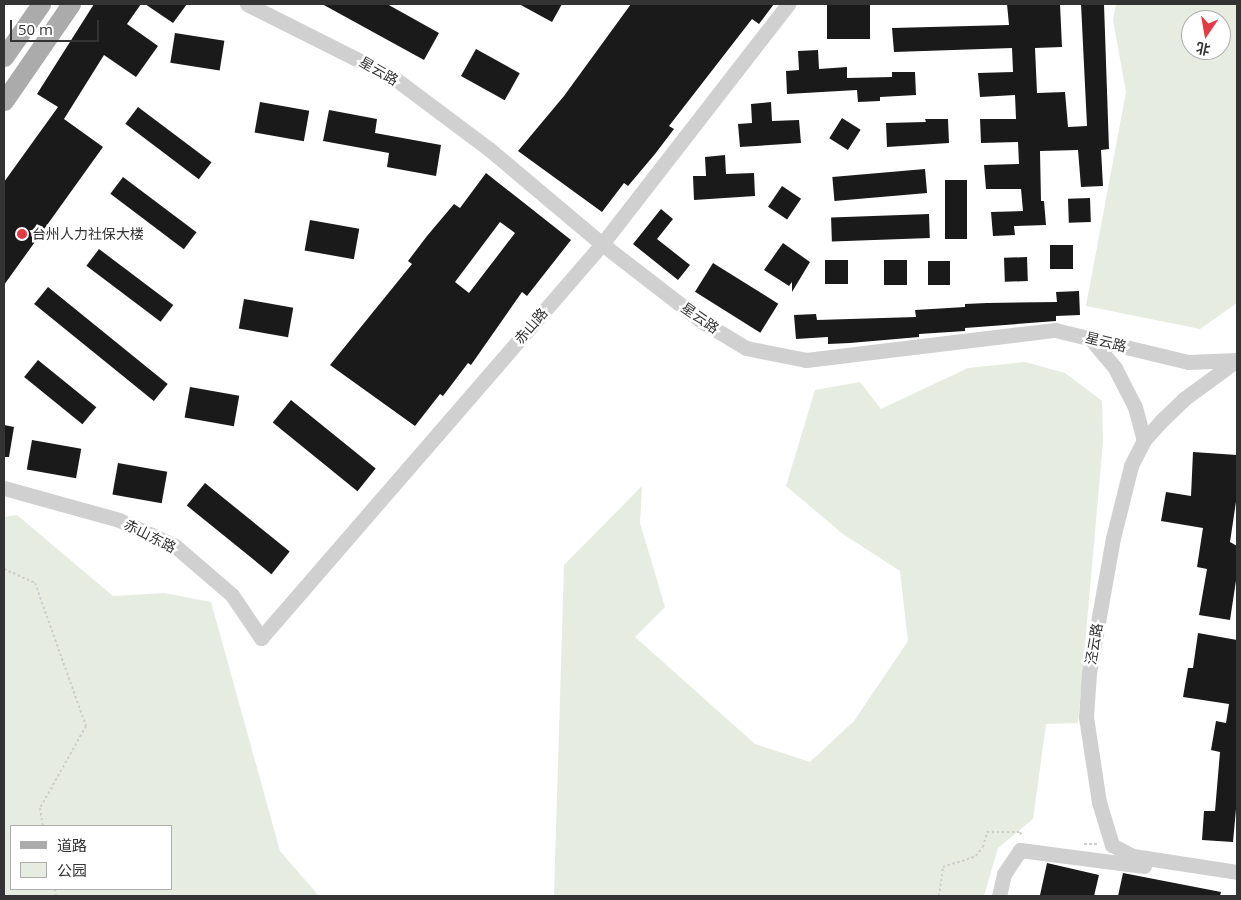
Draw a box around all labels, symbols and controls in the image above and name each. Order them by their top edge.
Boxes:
scale bar [12,10,101,42]
north arrow [1181,10,1231,60]
text: 50 m [18,19,53,39]
text: 北 [1194,38,1212,60]
street label: 星云路 [357,53,401,89]
place label: 台州人力社保大楼 [32,226,144,242]
marker: 台州人力社保大楼 [16,228,28,240]
street label: 星云路 [678,299,722,337]
street label: 赤山路 [511,305,551,347]
street label: 星云路 [1084,329,1128,355]
street label: 赤山东路 [121,516,179,556]
street label: 泾云路 [1082,622,1106,666]
legend [10,825,172,890]
text: 道路 [57,835,87,855]
text: 公园 [57,860,87,880]

